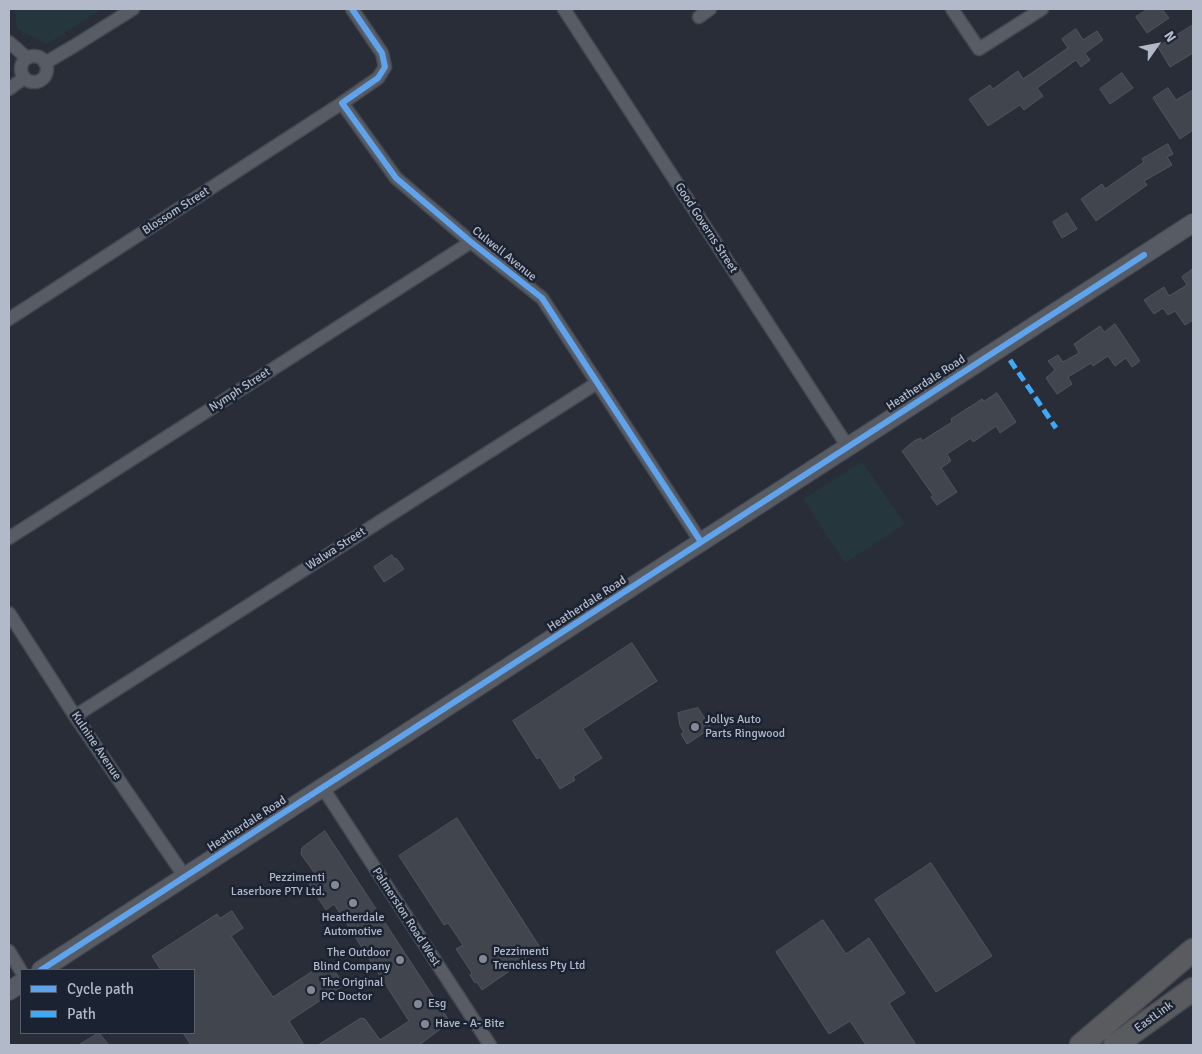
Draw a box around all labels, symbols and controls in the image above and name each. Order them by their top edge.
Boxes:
north arrow [1132,20,1182,70]
text: N [1160,28,1180,45]
street label: Good Governs Street [672,180,740,276]
street label: Blossom Street [140,184,212,238]
street label: Culwell Avenue [469,224,539,284]
street label: Heatherdale Road [884,352,968,414]
street label: Nymph Street [207,365,273,415]
street label: Walwa Street [304,524,368,574]
street label: Heatherdale Road [545,573,629,635]
street label: Kulnine Avenue [68,709,124,783]
place label: Jollys Auto Parts Ringwood [705,713,785,741]
marker: Jollys Auto Parts Ringwood [689,721,701,733]
street label: Heatherdale Road [205,793,289,855]
street label: Palmerston Road West [369,865,443,969]
place label: Pezzimenti Laserbore PTY Ltd. [231,871,325,899]
marker: Pezzimenti Laserbore PTY Ltd. [329,879,341,891]
marker: Heatherdale Automotive [347,897,359,909]
place label: Heatherdale Automotive [322,911,384,939]
place label: Pezzimenti Trenchless Pty Ltd [493,945,585,973]
place label: The Outdoor Blind Company [313,946,390,974]
marker: Pezzimenti Trenchless Pty Ltd [477,953,489,965]
marker: The Outdoor Blind Company [394,954,406,966]
legend [20,969,195,1034]
place label: The Original PC Doctor [321,976,384,1004]
text: Cycle path [67,980,134,998]
marker: The Original PC Doctor [305,984,317,996]
place label: Esg [428,997,446,1011]
marker: Esg [412,998,424,1010]
street label: EastLink [1132,998,1176,1036]
text: Path [67,1005,96,1023]
place label: Have - A- Bite [435,1017,505,1031]
marker: Have - A- Bite [419,1018,431,1030]

